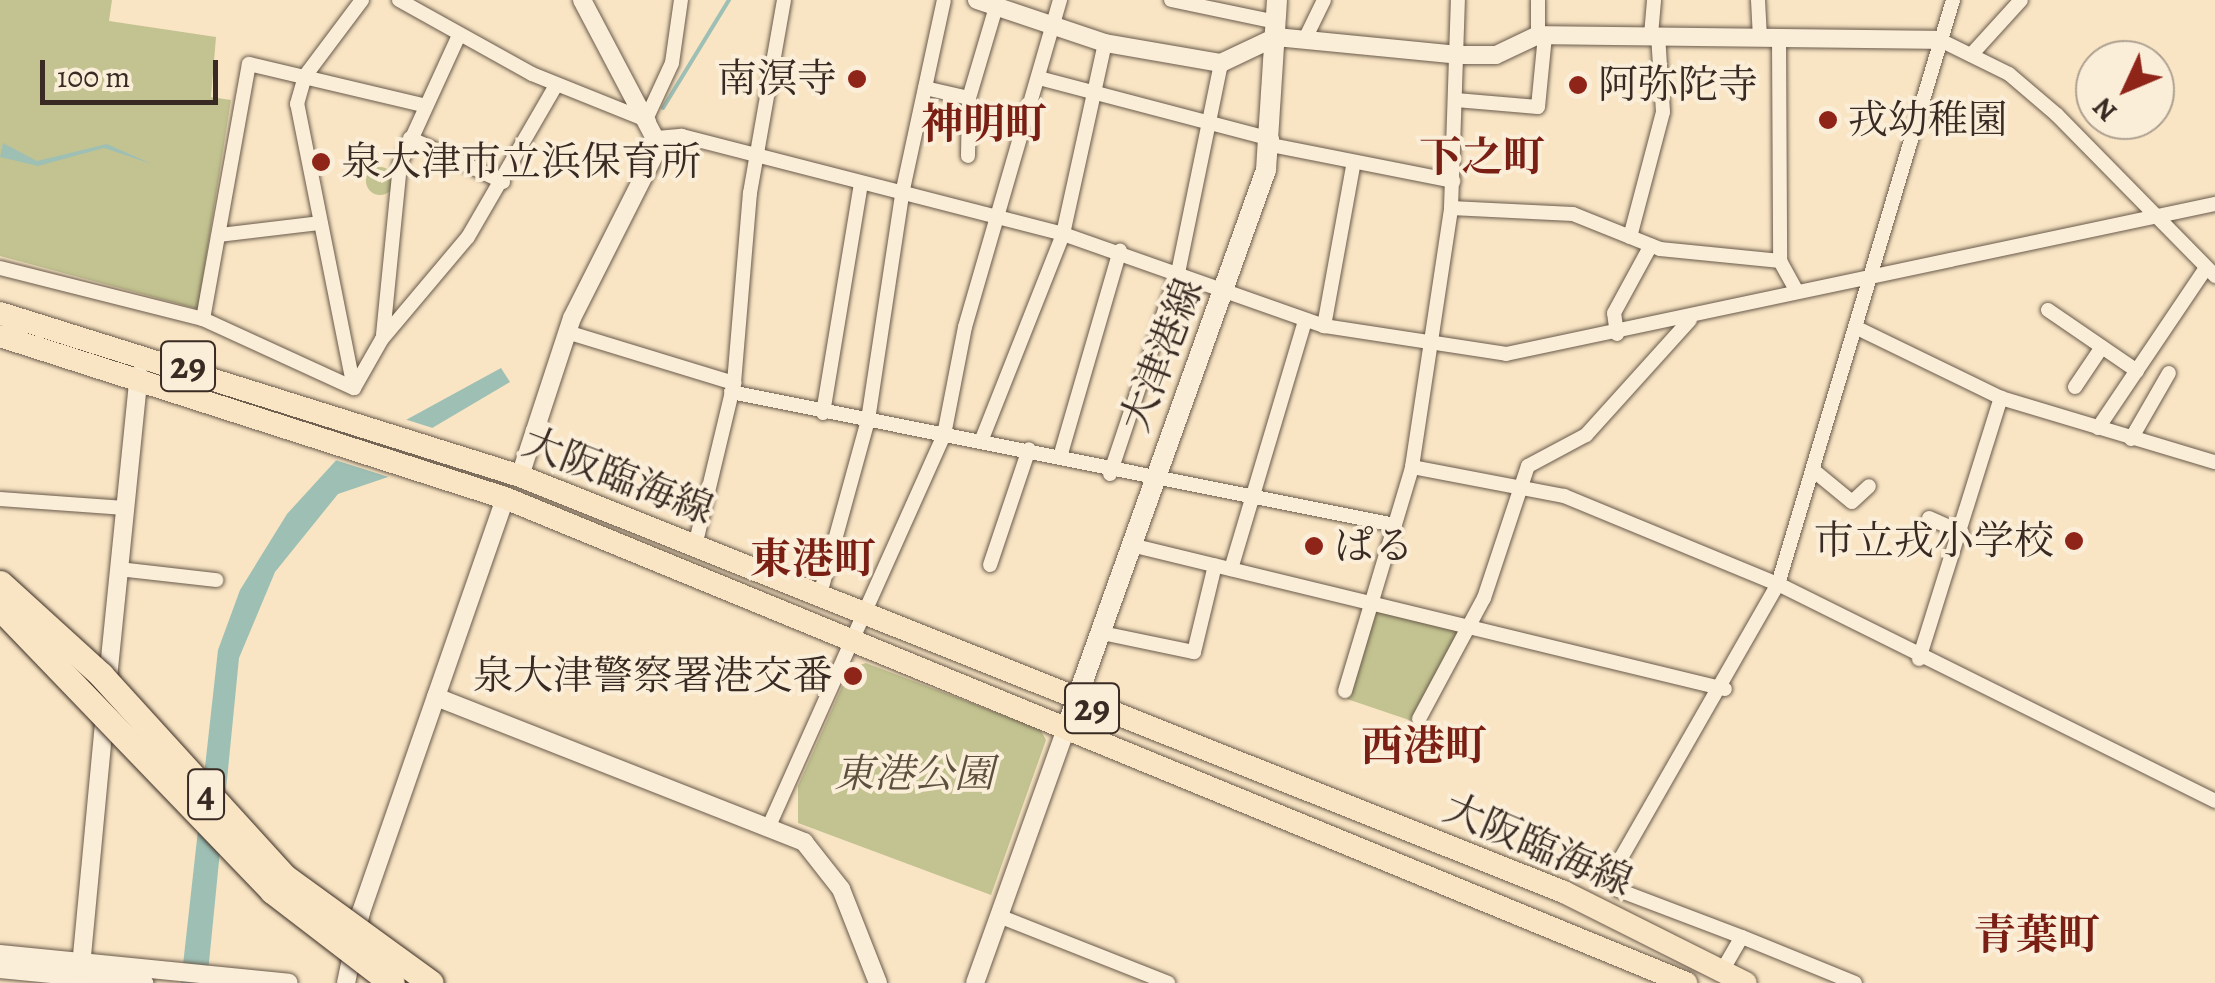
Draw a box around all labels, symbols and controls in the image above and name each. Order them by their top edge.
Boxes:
scale bar [45,40,222,102]
north arrow [2075,40,2175,140]
place label: 南溟寺 [717,55,837,103]
text: 100 m [57,57,130,97]
place label: 阿弥陀寺 [1598,61,1758,109]
marker: 南溟寺 [846,68,868,90]
marker: 阿弥陀寺 [1567,74,1589,96]
text: N [2084,89,2126,130]
place label: 戎幼稚園 [1848,96,2008,144]
district label: 神明町 [921,99,1047,149]
marker: 戎幼稚園 [1817,109,1839,131]
district label: 下之町 [1419,132,1545,182]
place label: 泉大津市立浜保育所 [341,138,701,186]
marker: 泉大津市立浜保育所 [310,151,332,173]
street label: 大津港線 [1111,272,1213,438]
road number: 29 [158,333,218,399]
street label: 大阪臨海線 [516,418,720,534]
place label: 市立戎小学校 [1814,517,2054,565]
place label: ぱる [1334,522,1414,570]
marker: 市立戎小学校 [2063,530,2085,552]
district label: 東港町 [750,534,876,584]
marker: ぱる [1303,535,1325,557]
place label: 泉大津警察署港交番 [473,652,833,700]
marker: 泉大津警察署港交番 [842,665,864,687]
road number: 29 [1062,675,1122,741]
district label: 西港町 [1361,721,1487,771]
park label: 東港公園 [834,750,994,798]
road number: 4 [186,761,226,827]
street label: 大阪臨海線 [1437,784,1639,906]
district label: 青葉町 [1974,910,2100,960]

